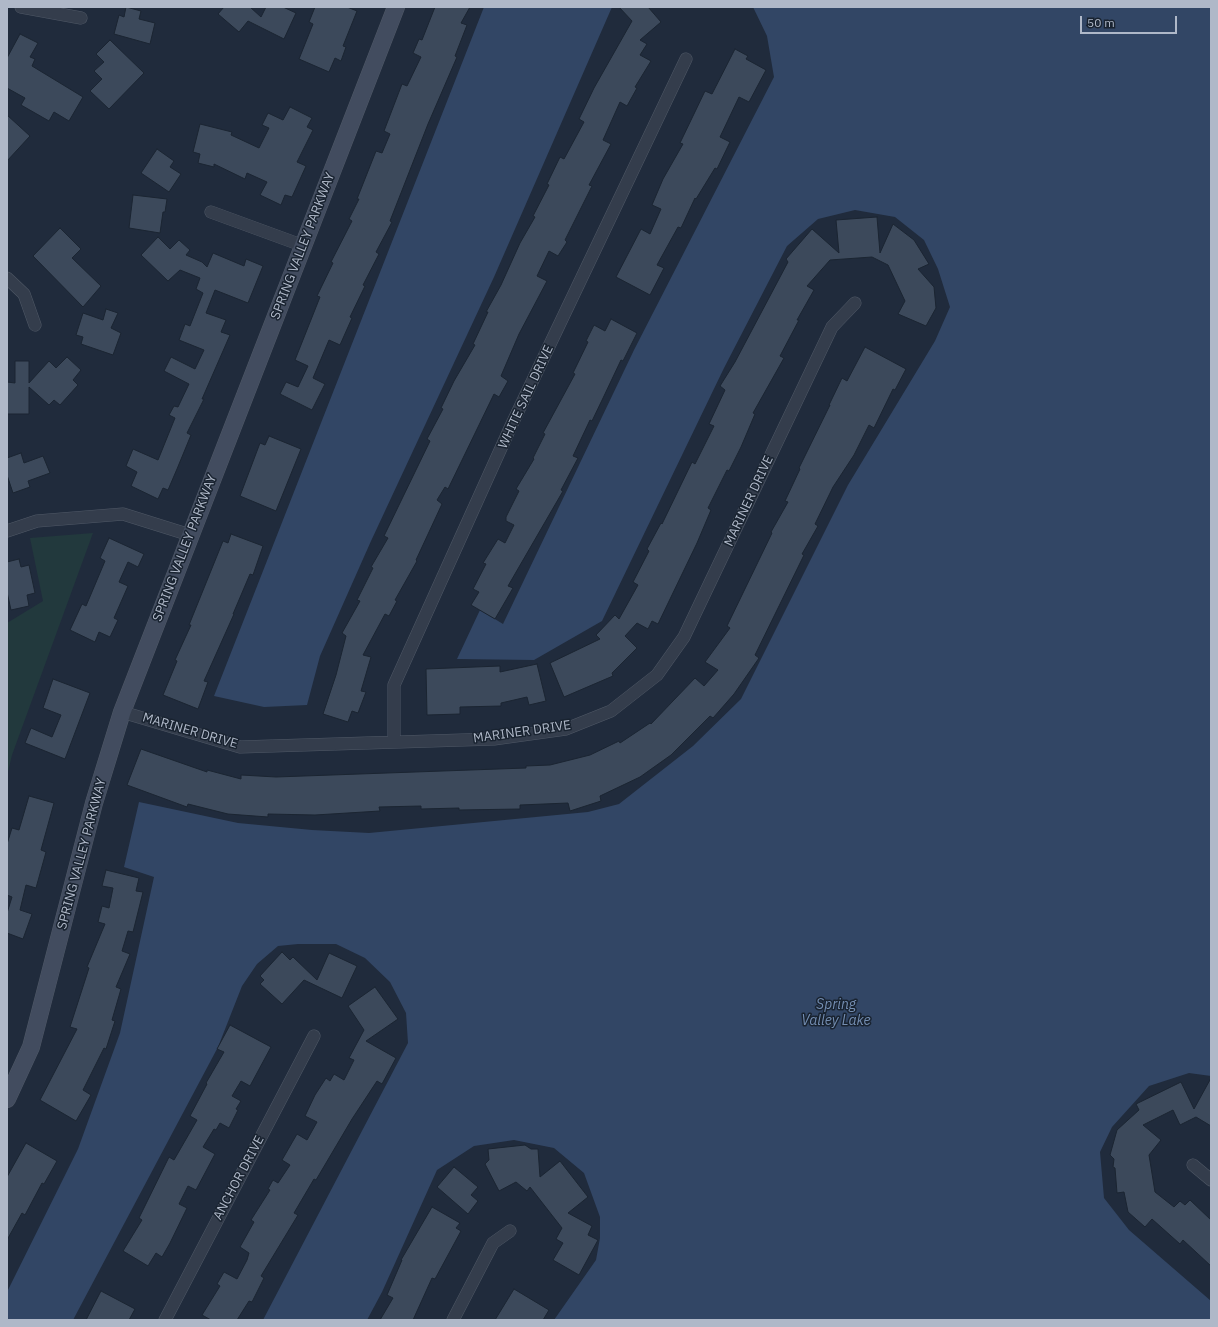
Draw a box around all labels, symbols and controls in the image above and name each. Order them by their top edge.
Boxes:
scale bar [1082,8,1179,34]
text: 50 m [1087,15,1115,30]
street label: SPRING VALLEY PARKWAY [268,170,338,322]
street label: WHITE SAIL DRIVE [495,343,557,451]
street label: MARINER DRIVE [721,453,777,549]
street label: SPRING VALLEY PARKWAY [150,472,220,624]
street label: MARINER DRIVE [141,710,239,752]
street label: MARINER DRIVE [472,717,572,747]
street label: SPRING VALLEY PARKWAY [54,777,110,931]
water label: Spring Valley Lake [801,997,871,1030]
street label: ANCHOR DRIVE [210,1133,268,1223]

